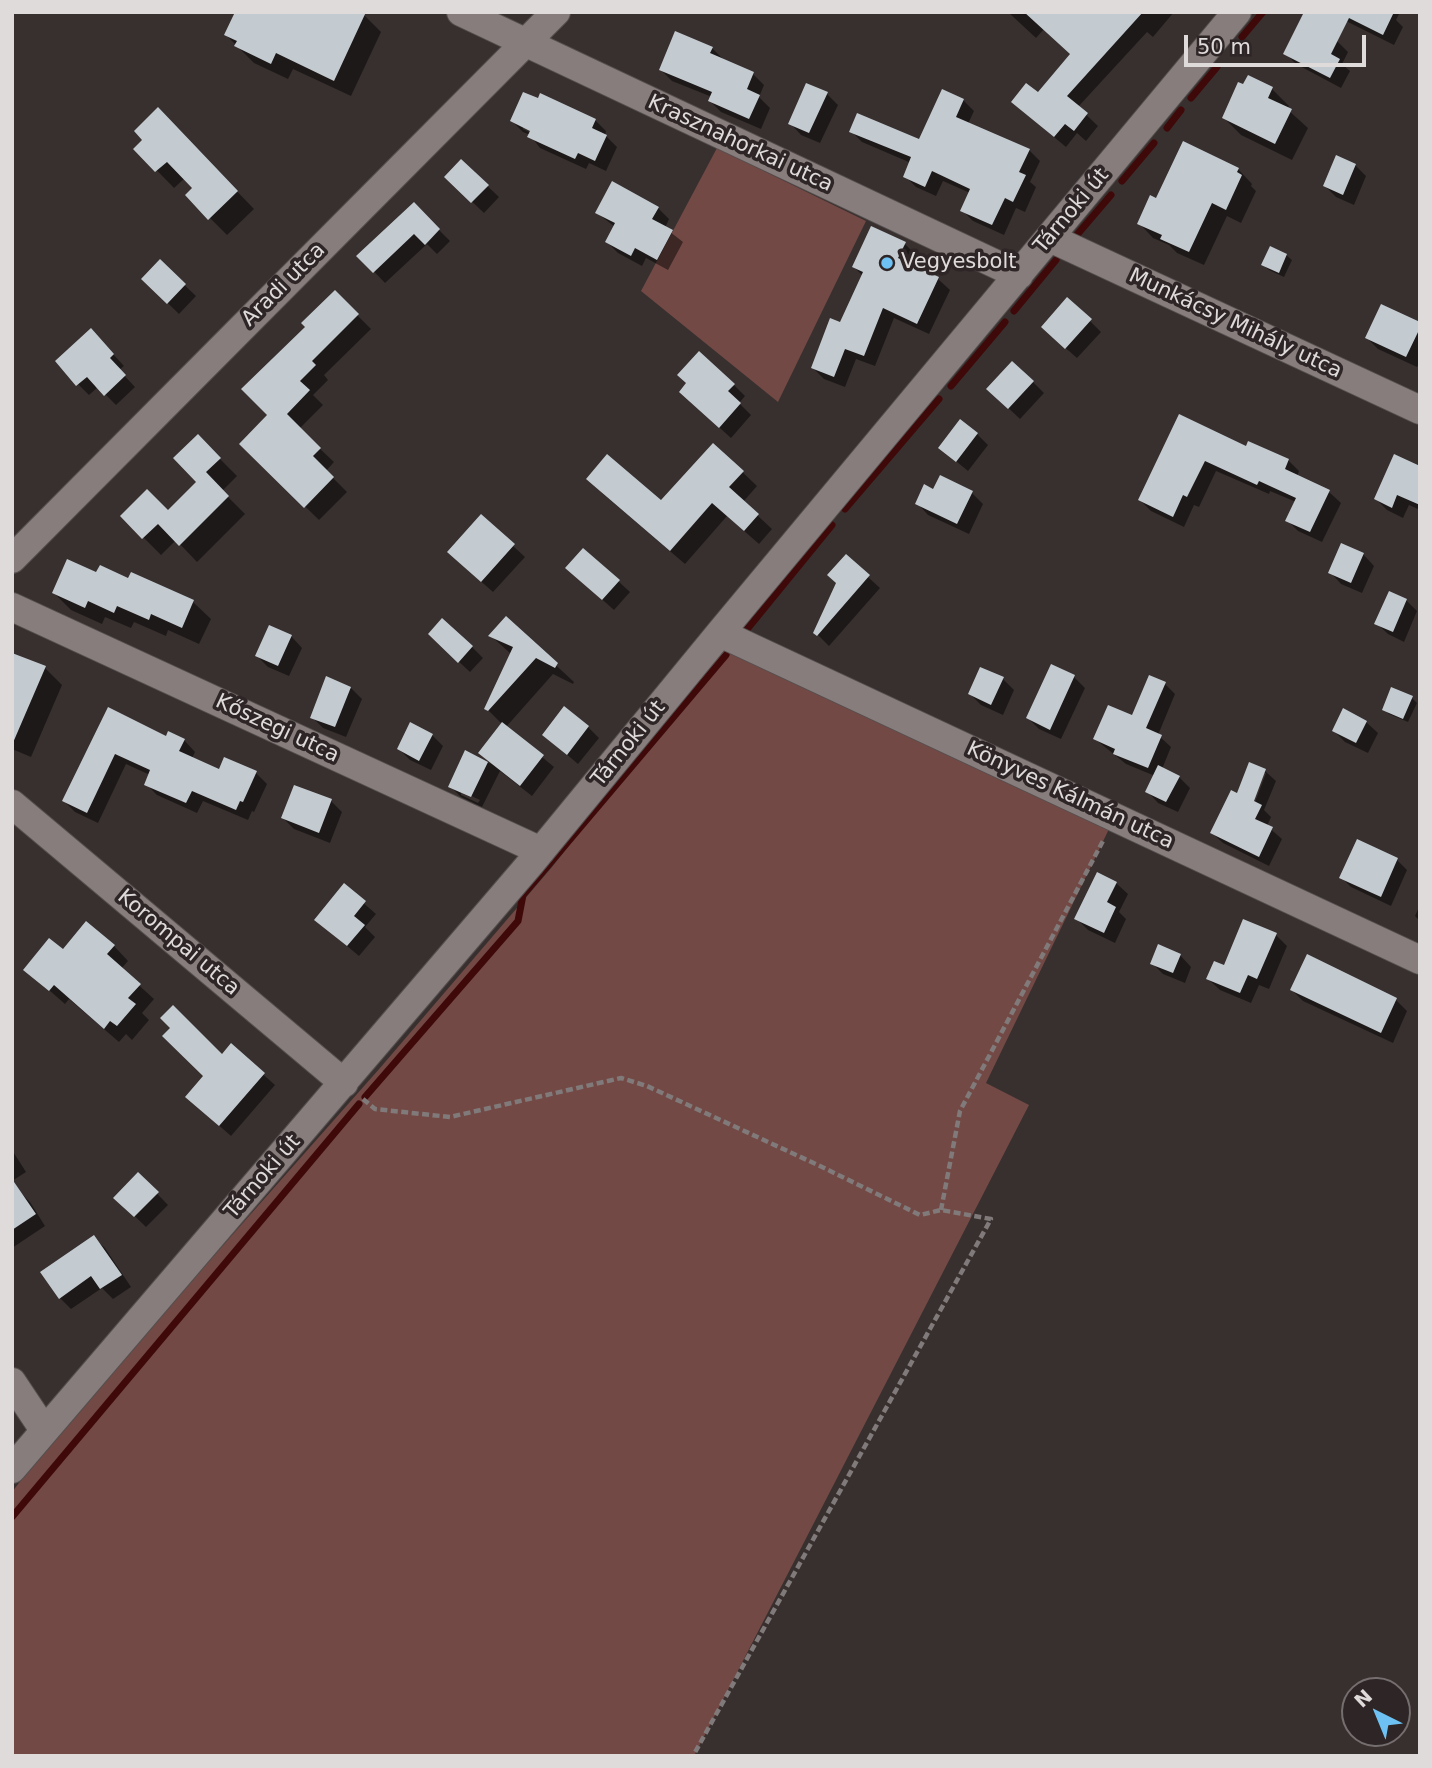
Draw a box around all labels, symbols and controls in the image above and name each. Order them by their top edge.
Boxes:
scale bar [1187,21,1369,65]
text: 50 m [1197,35,1251,59]
street label: Krasznahorkai utca [643,90,837,198]
street label: Tárnoki út [1029,164,1115,258]
street label: Aradi utca [237,238,331,332]
place label: Vegyesbolt [901,250,1017,276]
marker: Vegyesbolt [879,255,895,271]
street label: Munkácsy Mihály utca [1125,264,1345,384]
street label: Kőszegi utca [211,689,343,769]
street label: Tárnoki út [587,696,671,792]
street label: Könyves Kálmán utca [962,737,1178,855]
street label: Korompai utca [112,885,244,1001]
street label: Tárnoki út [220,1130,306,1224]
north arrow [1341,1677,1411,1747]
text: N [1350,1685,1376,1712]

